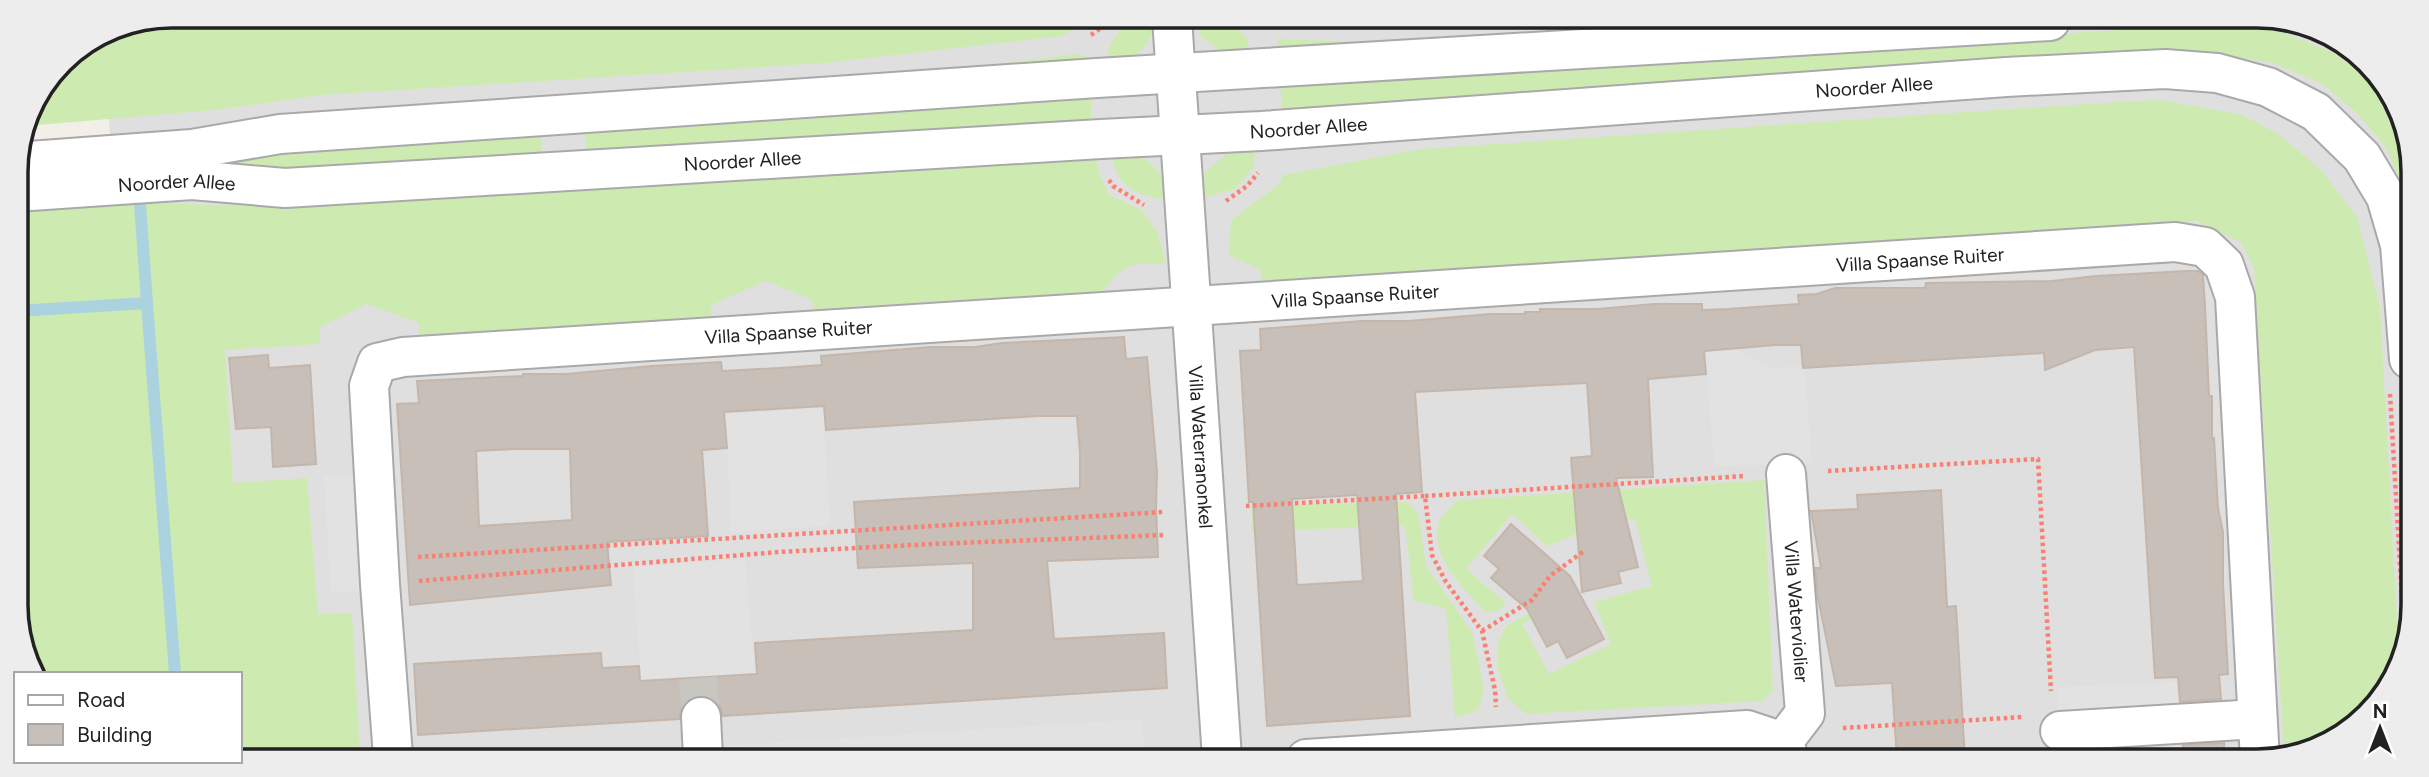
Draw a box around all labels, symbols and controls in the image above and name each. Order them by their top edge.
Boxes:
street label: Noorder Allee [1814,71,1934,103]
street label: Noorder Allee [1249,112,1368,144]
street label: Noorder Allee [683,146,802,176]
street label: Noorder Allee [117,169,236,197]
street label: Villa Spaanse Ruiter [1835,243,2005,277]
street label: Villa Spaanse Ruiter [1271,279,1440,313]
street label: Villa Spaanse Ruiter [704,315,874,349]
street label: Villa Waterranonkel [1184,365,1217,529]
street label: Villa Waterviolier [1779,540,1814,684]
legend [14,672,242,763]
text: Road [77,687,125,712]
north arrow [2345,693,2415,763]
text: N [2373,700,2387,723]
text: Building [77,722,152,747]

